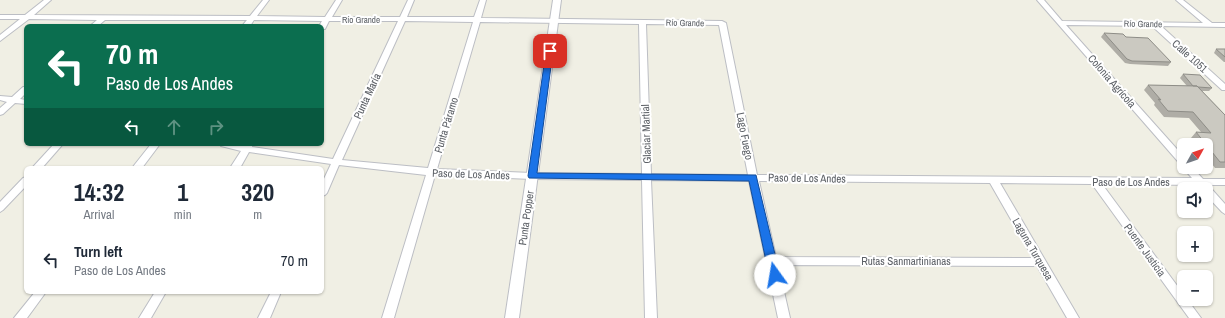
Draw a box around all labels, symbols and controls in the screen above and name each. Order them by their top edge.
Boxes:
street label: Río Grande [342,14,380,26]
street label: Río Grande [666,17,704,29]
street label: Río Grande [1124,18,1162,30]
pin [533,34,567,68]
text: 70 m [106,35,158,73]
street label: Calle 1051 [1169,36,1211,76]
icon: left [40,40,92,92]
icon: arrive [539,40,561,62]
street label: Colonia Agrícola [1085,51,1139,111]
text: Paso de Los Andes [106,71,233,96]
street label: Punta María [350,71,384,121]
street label: Punta Páramo [431,95,461,155]
street label: Glaciar Martial [638,104,654,164]
street label: Lago Fuego [734,111,756,161]
icon: left [121,116,143,138]
icon: ahead [163,116,185,138]
icon: right [205,116,227,138]
north arrow [1177,138,1213,174]
map controls [1177,138,1213,306]
street label: Paso de Los Andes [432,166,511,182]
street label: Paso de Los Andes [768,170,846,186]
street label: Paso de Los Andes [1092,175,1170,189]
text: 14:32 [74,176,124,208]
text: 1 [177,176,188,208]
text: 320 [241,176,274,208]
button: sound [1177,182,1213,218]
street label: Punta Popper [515,190,537,246]
text: Arrival [84,206,114,223]
text: min [174,206,192,223]
text: m [253,206,262,223]
street label: Laguna Turquesa [1009,215,1057,283]
street label: Puente Justicia [1121,221,1169,279]
button: + [1177,226,1213,262]
text: Turn left [74,241,122,262]
icon: left [40,249,62,271]
text: 70 m [281,250,308,271]
position arrow [754,254,796,296]
street label: Rutas Sanmartinianas [861,254,951,268]
text: Paso de Los Andes [74,262,166,279]
button: − [1177,270,1213,306]

